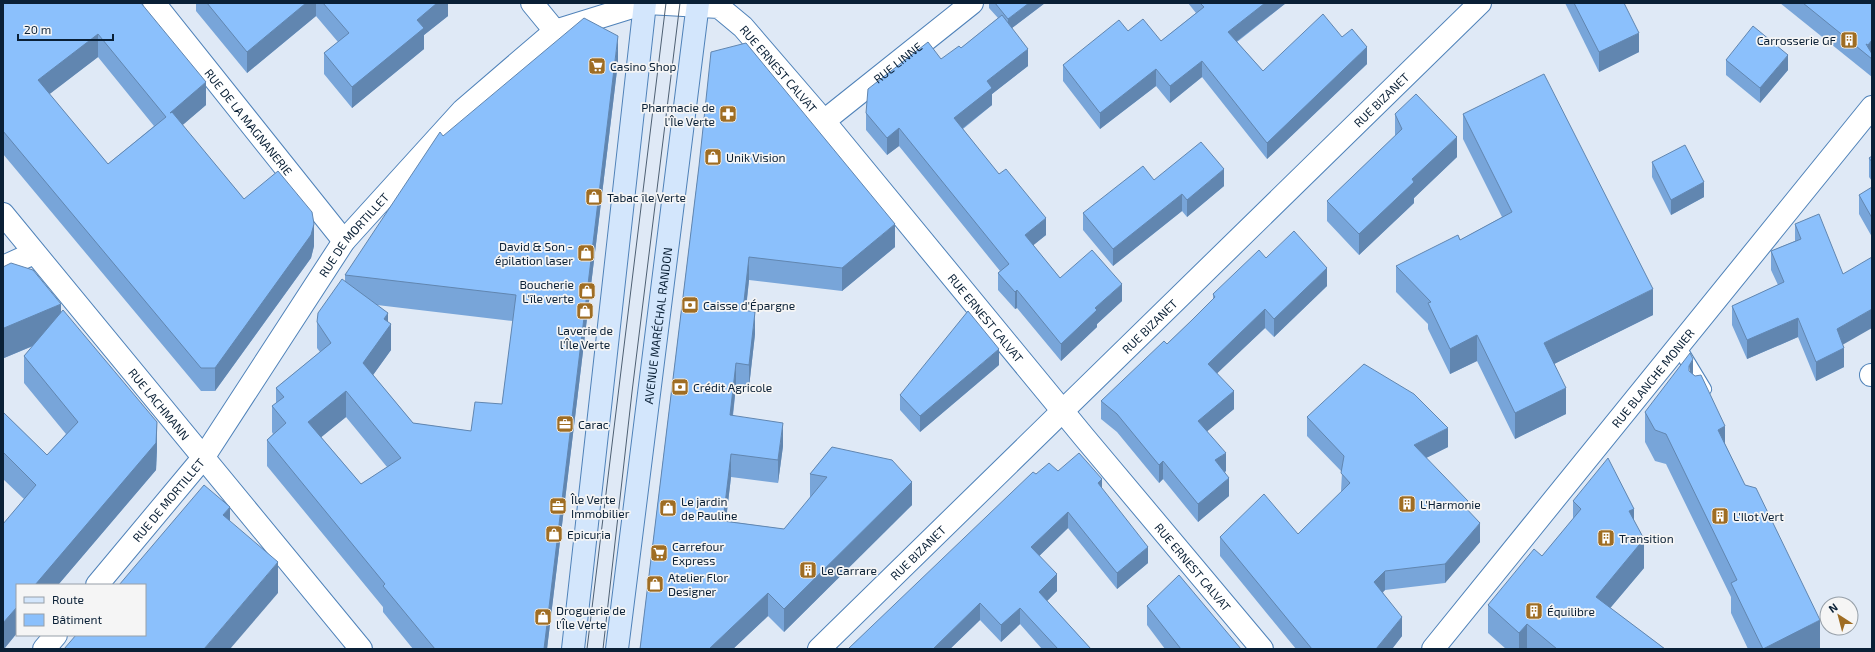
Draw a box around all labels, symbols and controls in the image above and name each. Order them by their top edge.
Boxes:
scale bar [18,16,113,42]
text: 20 m [24,22,51,36]
street label: RUE ERNEST CALVAT [737,22,820,115]
building icon: Carrosserie GF [1839,30,1859,50]
place label: Carrosserie GF [1757,33,1837,47]
street label: RUE LINNE [871,39,925,86]
supermarket icon: Casino Shop [587,56,607,76]
place label: Casino Shop [610,59,676,73]
street label: RUE DE LA MAGNANERIE [202,66,296,178]
street label: RUE BIZANET [1351,69,1412,130]
place label: Pharmacie de l'Île Verte [641,100,715,128]
pharmacy icon: Pharmacie de l'Île Verte [718,104,738,124]
shop icon: Unik Vision [703,147,723,167]
place label: Unik Vision [726,150,785,164]
shop icon: Tabac île Verte [584,187,604,207]
street label: RUE DE MORTILLET [316,190,392,279]
place label: Tabac île Verte [607,190,686,204]
place label: David & Son - épilation laser [495,239,573,267]
shop icon: David & Son - épilation laser [576,243,596,263]
street label: AVENUE MARÉCHAL RANDON [641,246,674,405]
street label: RUE ERNEST CALVAT [945,271,1026,365]
place label: Boucherie L'île verte [519,277,574,305]
shop icon: Boucherie L'île verte [577,281,597,301]
bank icon: Caisse d'Épargne [680,295,700,315]
street label: RUE BIZANET [1119,296,1180,356]
place label: Caisse d'Épargne [703,298,795,312]
shop icon: Laverie de l'Île Verte [575,301,595,321]
place label: Laverie de l'Île Verte [557,323,613,351]
street label: RUE BLANCHE MONIER [1608,326,1697,430]
street label: RUE LACHMANN [126,365,193,442]
bank icon: Crédit Agricole [670,377,690,397]
place label: Crédit Agricole [693,380,772,394]
office icon: Carac [555,414,575,434]
place label: Carac [578,417,609,431]
street label: RUE DE MORTILLET [129,455,207,544]
place label: Île Verte Immobilier [570,492,630,520]
place label: Le jardin de Pauline [681,494,737,522]
building icon: L'Harmonie [1397,494,1417,514]
office icon: Île Verte Immobilier [548,496,568,516]
place label: L'Harmonie [1420,497,1481,511]
shop icon: Le jardin de Pauline [658,498,678,518]
building icon: L'Ilot Vert [1710,506,1730,526]
place label: L'Ilot Vert [1733,509,1784,523]
street label: RUE ERNEST CALVAT [1152,520,1234,614]
street label: RUE BIZANET [887,522,948,583]
shop icon: Epicuria [544,524,564,544]
place label: Epicuria [567,527,611,541]
building icon: Transition [1596,528,1616,548]
place label: Transition [1619,531,1674,545]
place label: Carrefour Express [672,539,724,567]
supermarket icon: Carrefour Express [649,543,669,563]
building icon: Le Carrare [798,560,818,580]
place label: Le Carrare [821,563,877,577]
place label: Atelier Flor Designer [668,570,728,598]
shop icon: Atelier Flor Designer [645,574,665,594]
legend [16,584,146,636]
text: Route [52,592,84,606]
north arrow [1819,596,1859,636]
text: N [1826,600,1840,615]
building icon: Équilibre [1524,601,1544,621]
place label: Droguerie de l'Île Verte [556,603,626,631]
place label: Équilibre [1547,604,1595,618]
shop icon: Droguerie de l'Île Verte [533,607,553,627]
text: Bâtiment [52,612,103,626]

